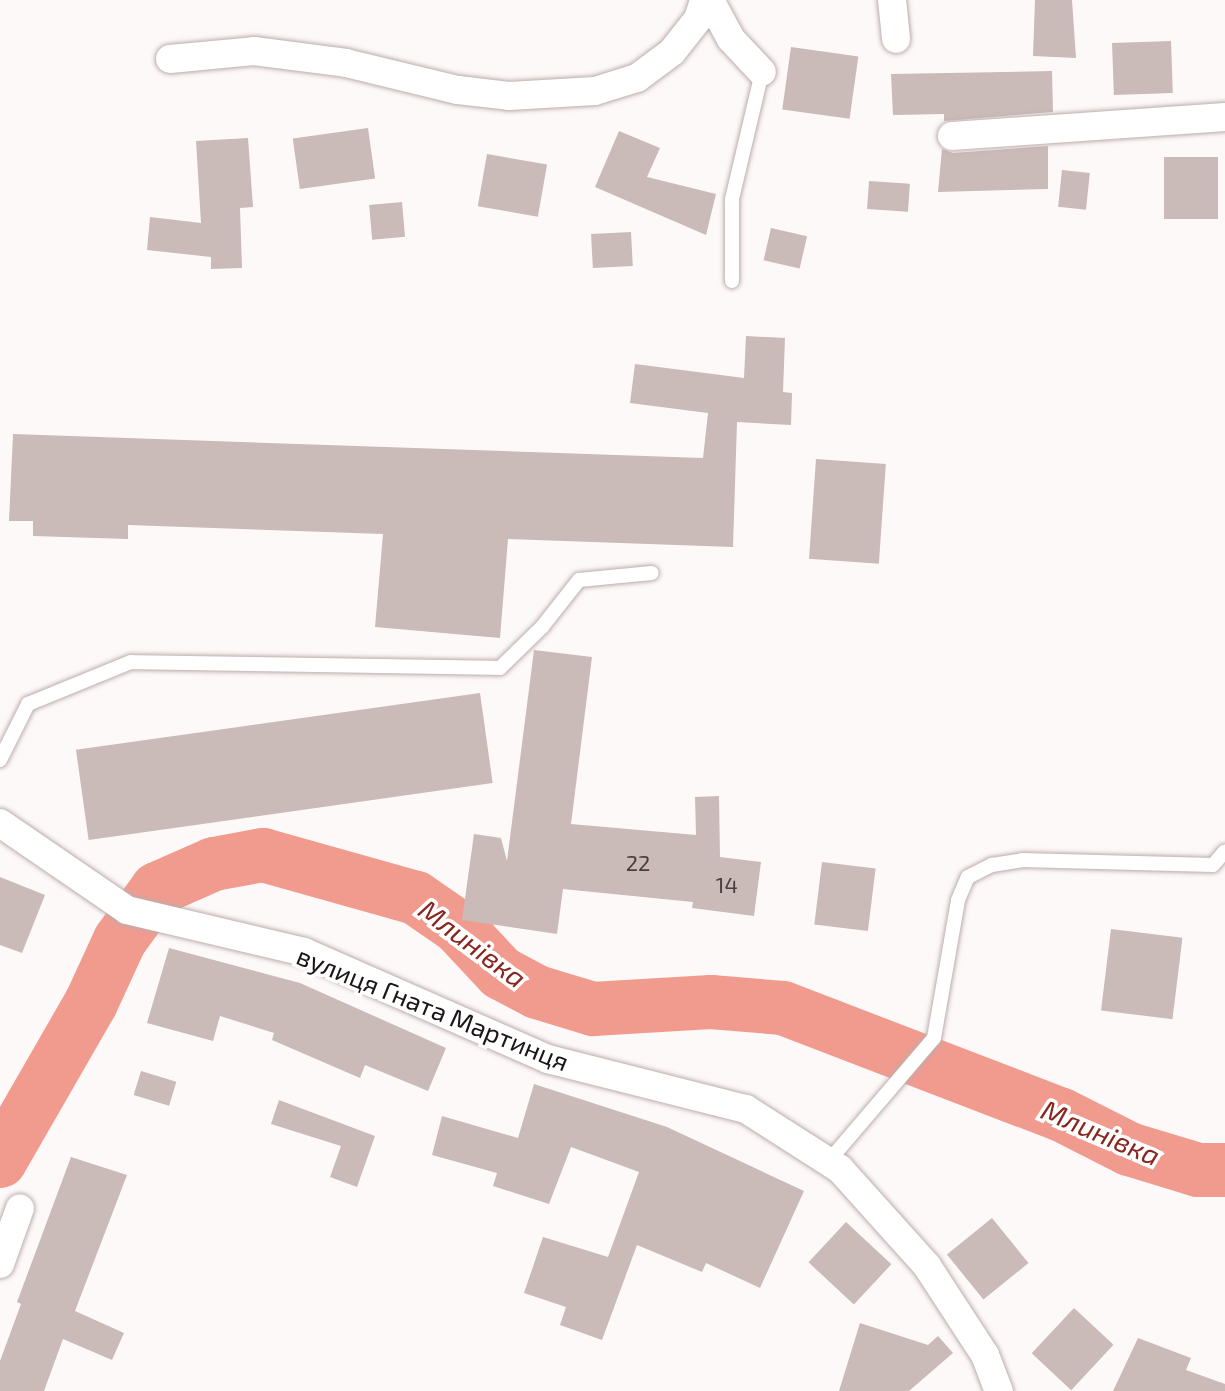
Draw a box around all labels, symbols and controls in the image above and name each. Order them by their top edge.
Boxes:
house number: 22 [626,850,650,876]
house number: 14 [716,872,738,898]
water label: Млинівка [413,892,533,994]
street label: вулиця Гната Мартинця [292,939,574,1077]
water label: Млинівка [1037,1092,1165,1172]

